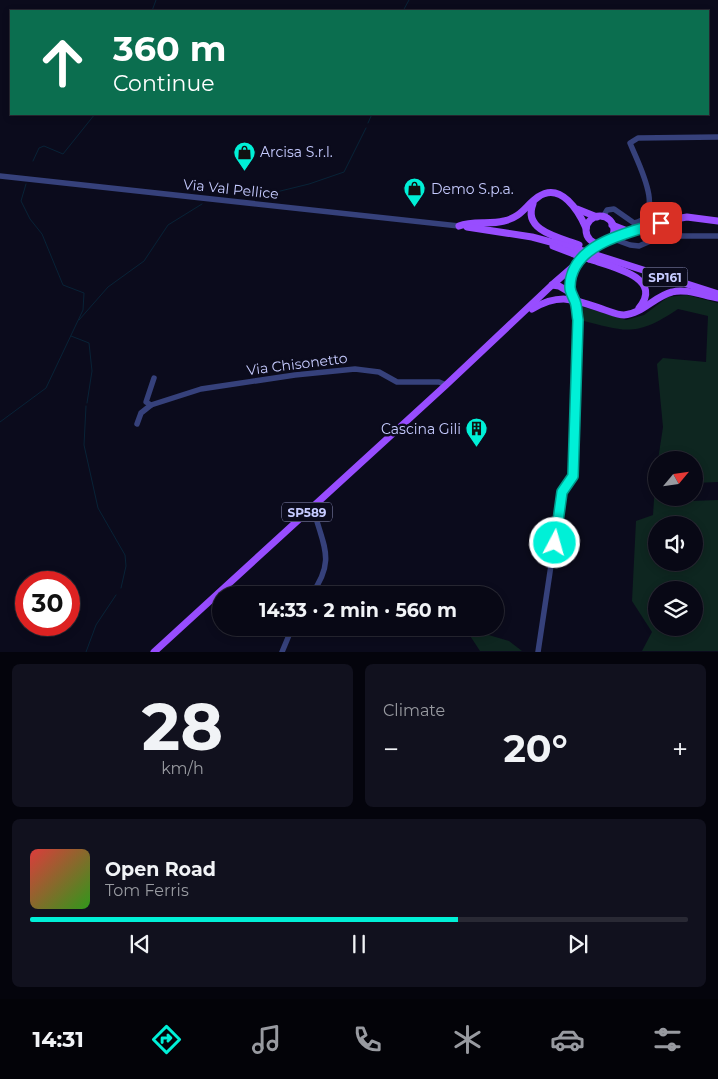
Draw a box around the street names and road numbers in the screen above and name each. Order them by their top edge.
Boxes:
street label: Via Val Pellice [182,175,280,203]
road number: SP161 [642,268,688,286]
street label: Via Chisonetto [245,349,349,379]
road number: SP589 [282,502,332,522]

